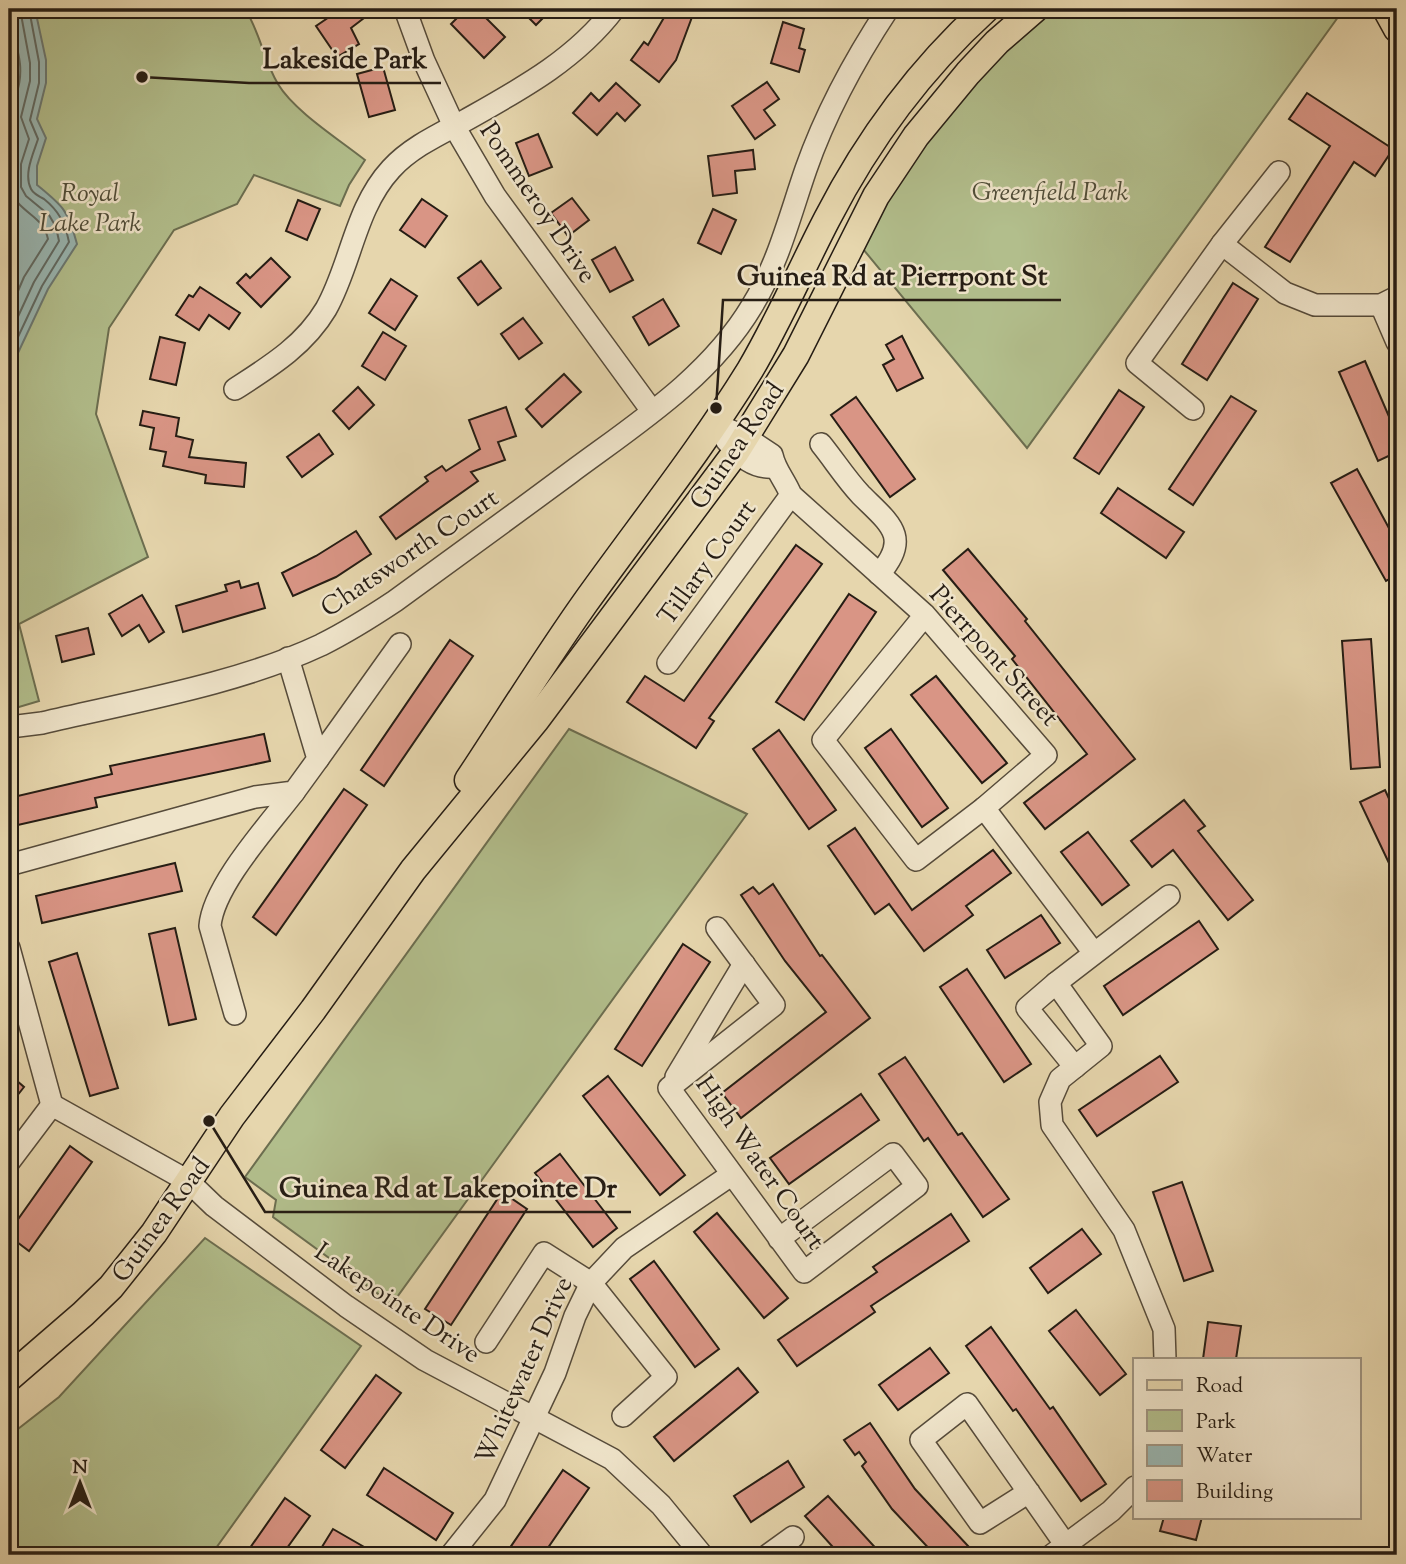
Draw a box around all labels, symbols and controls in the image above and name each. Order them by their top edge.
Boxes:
callout: Lakeside Park [249,34,441,83]
text: Lakeside Park [263,41,428,81]
street label: Pommeroy Drive [469,116,605,291]
park label: Greenfield Park [972,175,1129,212]
park label: Royal Lake Park [39,176,141,243]
callout: Guinea Rd at Pierrpont St [723,251,1061,300]
text: Guinea Rd at Pierrpont St [737,258,1048,298]
street label: Guinea Road [682,375,795,518]
street label: Chatsworth Court [314,481,507,627]
street label: Tillary Court [650,493,766,634]
street label: Pierrpont Street [920,578,1067,735]
street label: High Water Court [685,1069,833,1258]
street label: Guinea Road [104,1150,220,1291]
callout: Guinea Rd at Lakepointe Dr [265,1163,631,1212]
text: Guinea Rd at Lakepointe Dr [279,1170,618,1210]
street label: Lakepointe Drive [306,1235,487,1373]
street label: Whitewater Drive [467,1271,583,1471]
legend [1133,1358,1360,1518]
text: Road [1196,1372,1243,1402]
text: Park [1196,1408,1237,1438]
text: Water [1196,1442,1253,1472]
north arrow [46,1448,116,1518]
text: N [72,1455,88,1482]
text: Building [1196,1478,1273,1508]

